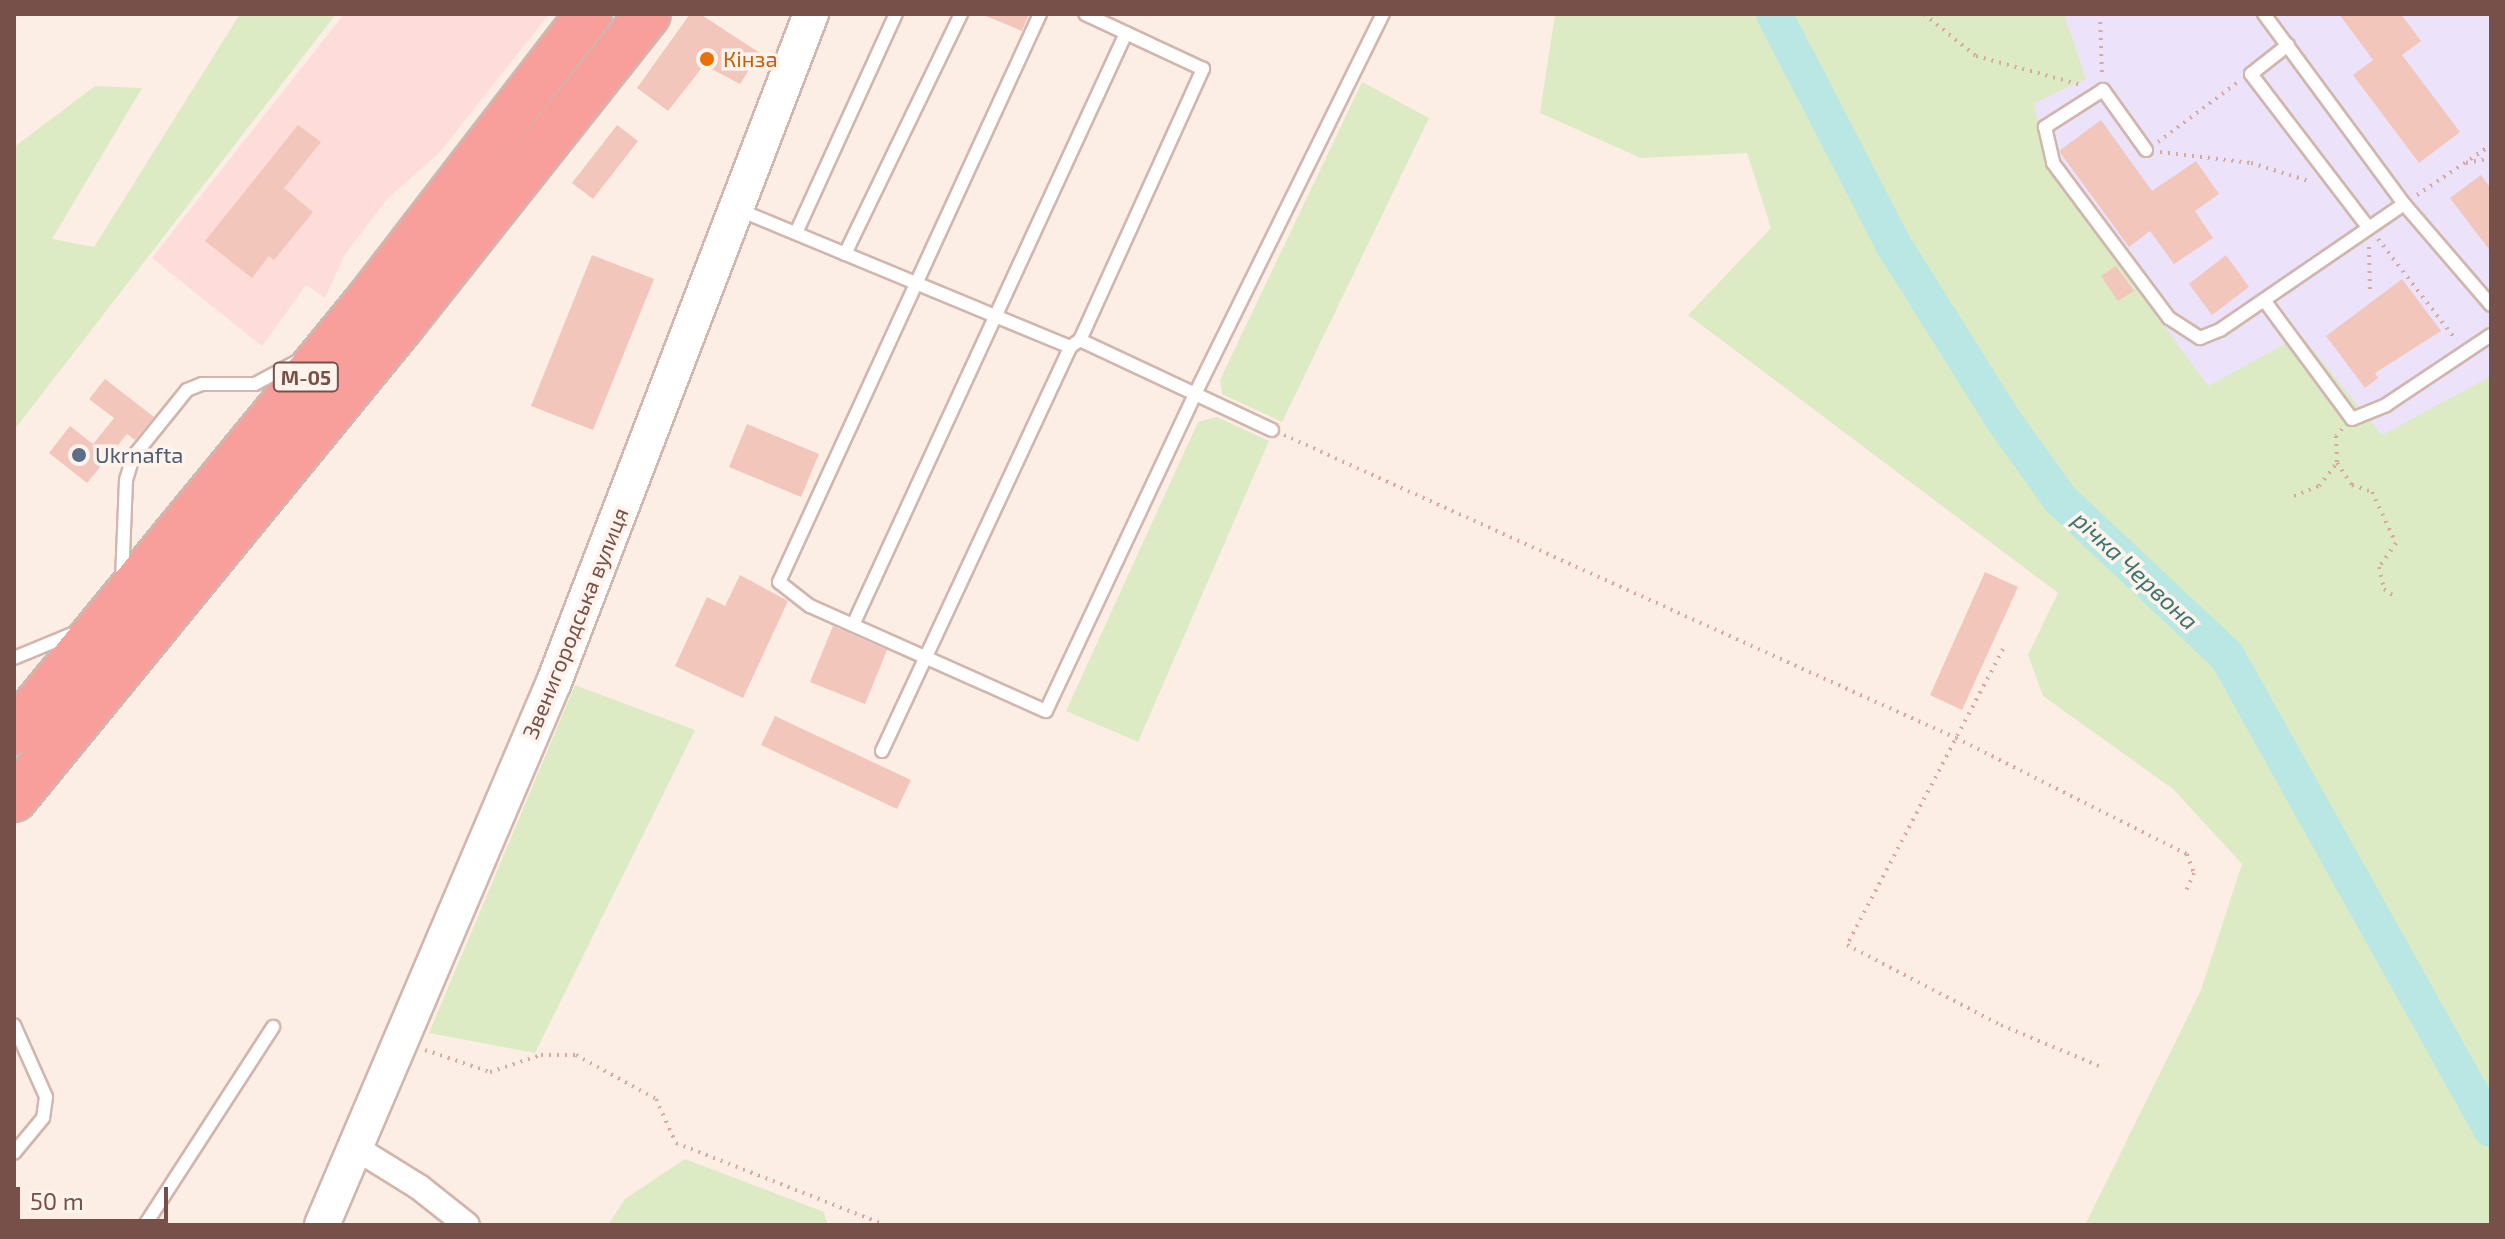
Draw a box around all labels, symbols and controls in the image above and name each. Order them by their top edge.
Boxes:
place label: Кінза [723,46,778,72]
marker: Кінза [698,50,716,68]
road number: М-05 [272,361,340,393]
place label: Ukrnafta [95,442,183,468]
marker: Ukrnafta [70,446,88,464]
street label: Звенигородська вулиця [517,504,633,742]
water label: річка Червона [2067,505,2205,635]
scale bar [20,1171,172,1221]
text: 50 m [30,1186,84,1215]

